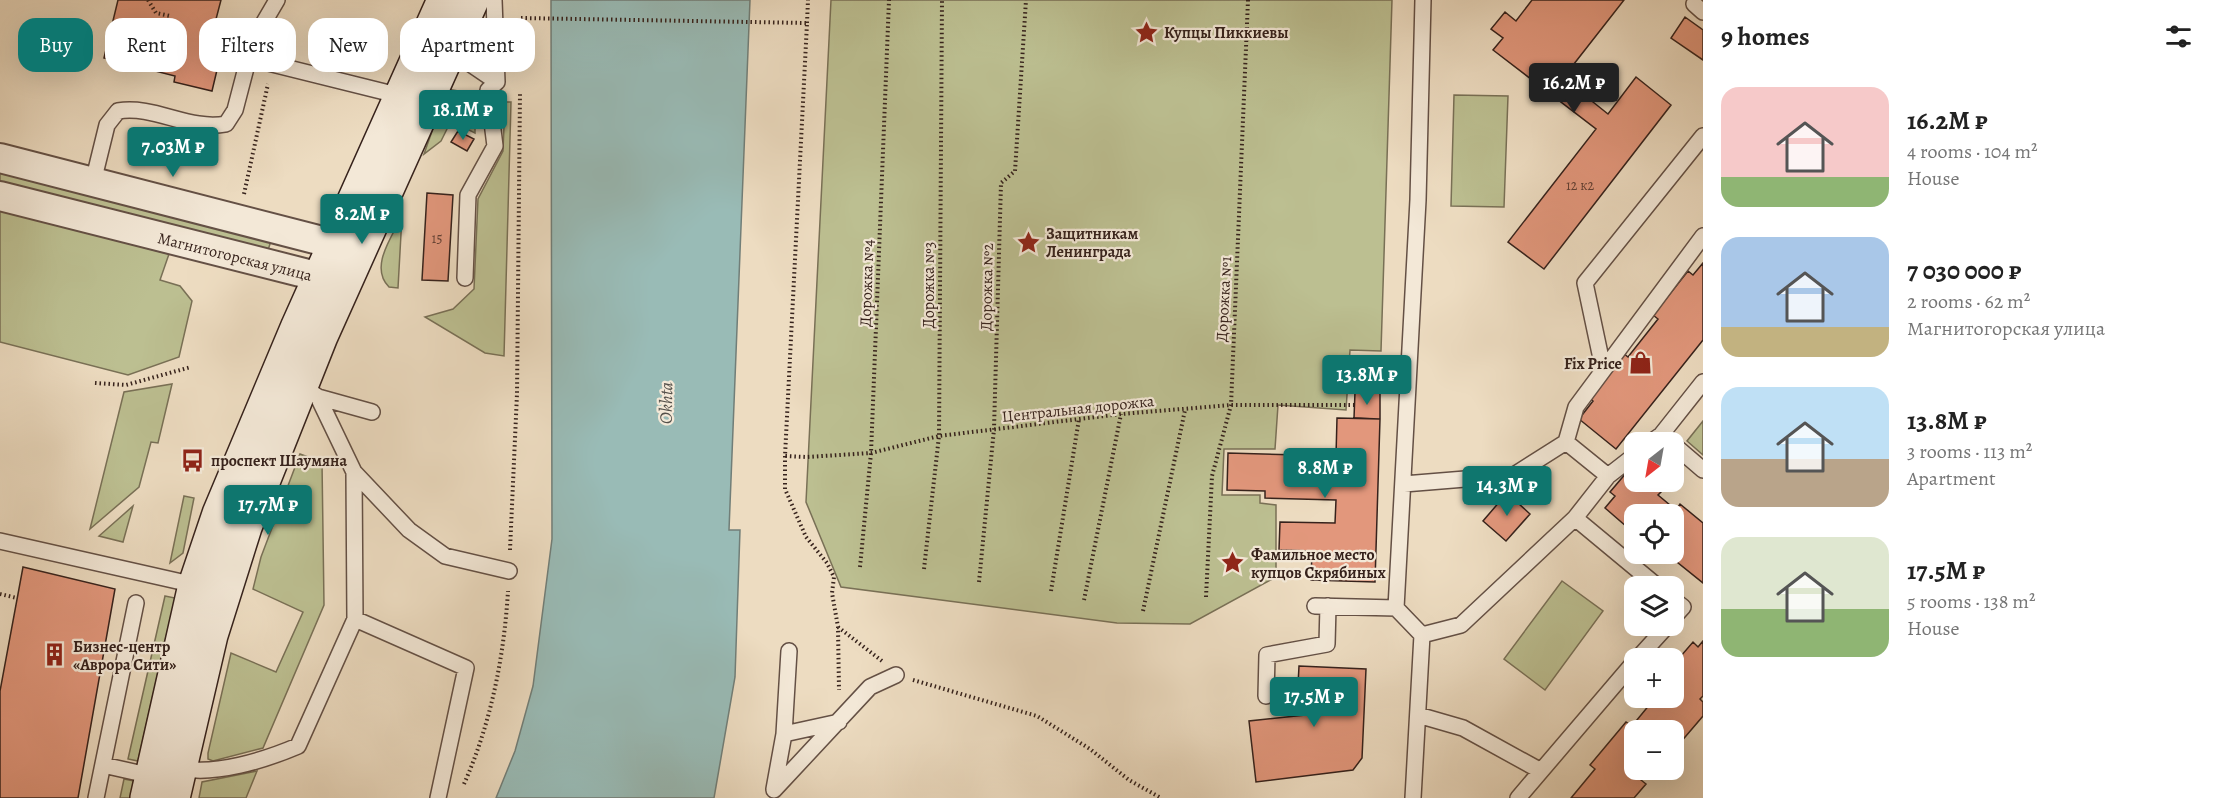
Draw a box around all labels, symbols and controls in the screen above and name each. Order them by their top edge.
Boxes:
chip: Buy [18,18,93,72]
chip: Rent [105,18,187,72]
chip: Filters [199,18,296,72]
chip: New [308,18,388,72]
chip: Apartment [400,18,535,72]
place icon: Купцы Пиккиевы [1133,19,1159,45]
text: 9 homes [1721,19,1810,54]
icon: filters [2162,20,2195,53]
place label: Купцы Пиккиевы [1164,22,1289,44]
pin: 16.2M ₽ [1519,63,1629,114]
text: 16.2M ₽ [1543,69,1605,96]
pin: 18.1M ₽ [408,90,518,141]
text: 18.1M ₽ [433,96,493,123]
text: 16.2M ₽ [1907,103,1988,138]
icon: home [1769,111,1841,183]
pin: 7.03M ₽ [118,127,228,178]
text: 7.03M ₽ [141,133,205,160]
text: 4 rooms · 104 m² [1907,138,2038,165]
text: House [1907,165,1959,192]
house number: 12 к2 [1566,176,1594,195]
pin: 8.2M ₽ [313,194,411,245]
text: 8.2M ₽ [334,200,390,227]
place label: Защитникам Ленинграда [1046,223,1138,263]
street label: Магнитогорская улица [155,227,315,287]
house number: 15 [432,229,442,248]
place icon: Защитникам Ленинграда [1015,229,1041,255]
street label: Дорожка №4 [854,239,880,327]
street label: Дорожка №3 [918,242,940,328]
street label: Дорожка №2 [975,242,999,331]
text: 7 030 000 ₽ [1907,253,2021,288]
street label: Дорожка №1 [1211,255,1237,342]
icon: home [1769,261,1841,333]
text: 2 rooms · 62 m² [1907,288,2030,315]
text: Магнитогорская улица [1907,315,2105,342]
shop icon: Fix Price [1627,350,1653,376]
place label: Fix Price [1564,353,1622,375]
pin: 13.8M ₽ [1312,355,1422,406]
text: 13.8M ₽ [1336,361,1398,388]
water label: Okhta [654,382,678,424]
street label: Центральная дорожка [1001,390,1156,428]
text: 13.8M ₽ [1907,403,1987,438]
icon: home [1769,411,1841,483]
north arrow [1624,432,1684,492]
map controls [1624,432,1684,780]
text: 3 rooms · 113 m² [1907,438,2032,465]
bus stop icon: проспект Шаумяна [180,447,206,473]
pin: 8.8M ₽ [1276,448,1374,499]
place label: проспект Шаумяна [211,450,348,472]
text: 8.8M ₽ [1297,454,1353,481]
text: Apartment [1907,465,1996,492]
pin: 14.3M ₽ [1452,466,1562,517]
text: 14.3M ₽ [1476,472,1538,499]
pin: 17.7M ₽ [213,485,323,536]
text: 17.7M ₽ [238,491,298,518]
button: locate [1624,504,1684,564]
place label: Фамильное место купцов Скрябиных [1251,544,1387,584]
place icon: Фамильное место купцов Скрябиных [1220,550,1246,576]
text: 17.5M ₽ [1907,553,1985,588]
icon: home [1769,561,1841,633]
button: layers [1624,576,1684,636]
text: 5 rooms · 138 m² [1907,588,2036,615]
text: House [1907,615,1959,642]
place label: Бизнес-центр «Аврора Сити» [73,636,176,676]
building icon: Бизнес-центр «Аврора Сити» [42,642,68,668]
button: + [1624,648,1684,708]
pin: 17.5M ₽ [1259,677,1369,728]
text: 17.5M ₽ [1284,683,1344,710]
button: − [1624,720,1684,780]

